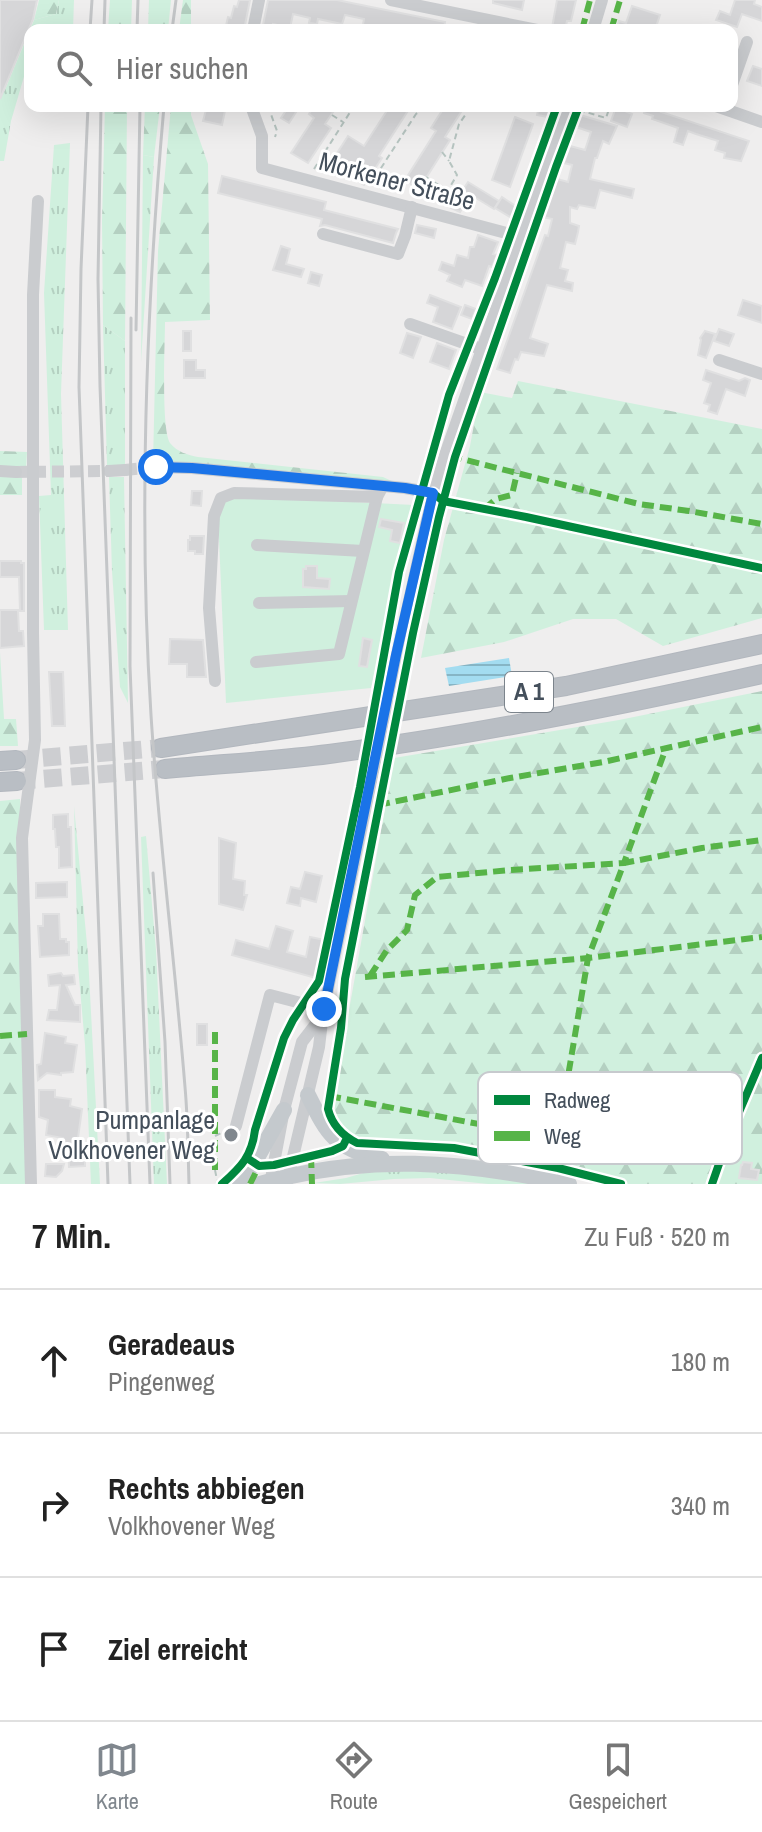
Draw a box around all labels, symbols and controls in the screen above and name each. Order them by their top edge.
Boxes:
search box [24,24,738,112]
icon: search [52,46,96,90]
text: Hier suchen [116,48,249,88]
street label: Morkener Straße [315,143,479,218]
route start [138,449,174,485]
road number: A 1 [505,672,553,712]
route end [306,991,342,1027]
legend [478,1072,742,1164]
text: Radweg [544,1085,610,1115]
place label: Pumpanlage Volkhovener Weg [48,1102,215,1167]
text: Weg [544,1121,581,1151]
marker: Pumpanlage Volkhovener Weg [222,1126,240,1144]
text: 7 Min. [32,1213,111,1259]
text: Zu Fuß · 520 m [584,1219,730,1254]
text: Geradeaus [108,1324,235,1364]
icon: ahead [32,1339,76,1383]
text: 180 m [671,1344,730,1379]
text: Pingenweg [108,1364,215,1399]
text: Rechts abbiegen [108,1468,305,1508]
icon: right [32,1483,76,1527]
text: 340 m [671,1488,730,1523]
text: Volkhovener Weg [108,1508,275,1543]
icon: arrive [32,1627,76,1671]
text: Ziel erreicht [108,1629,247,1669]
tab: Karte [95,1738,139,1816]
tab: Route [330,1738,378,1816]
tab: Gespeichert [568,1738,667,1816]

